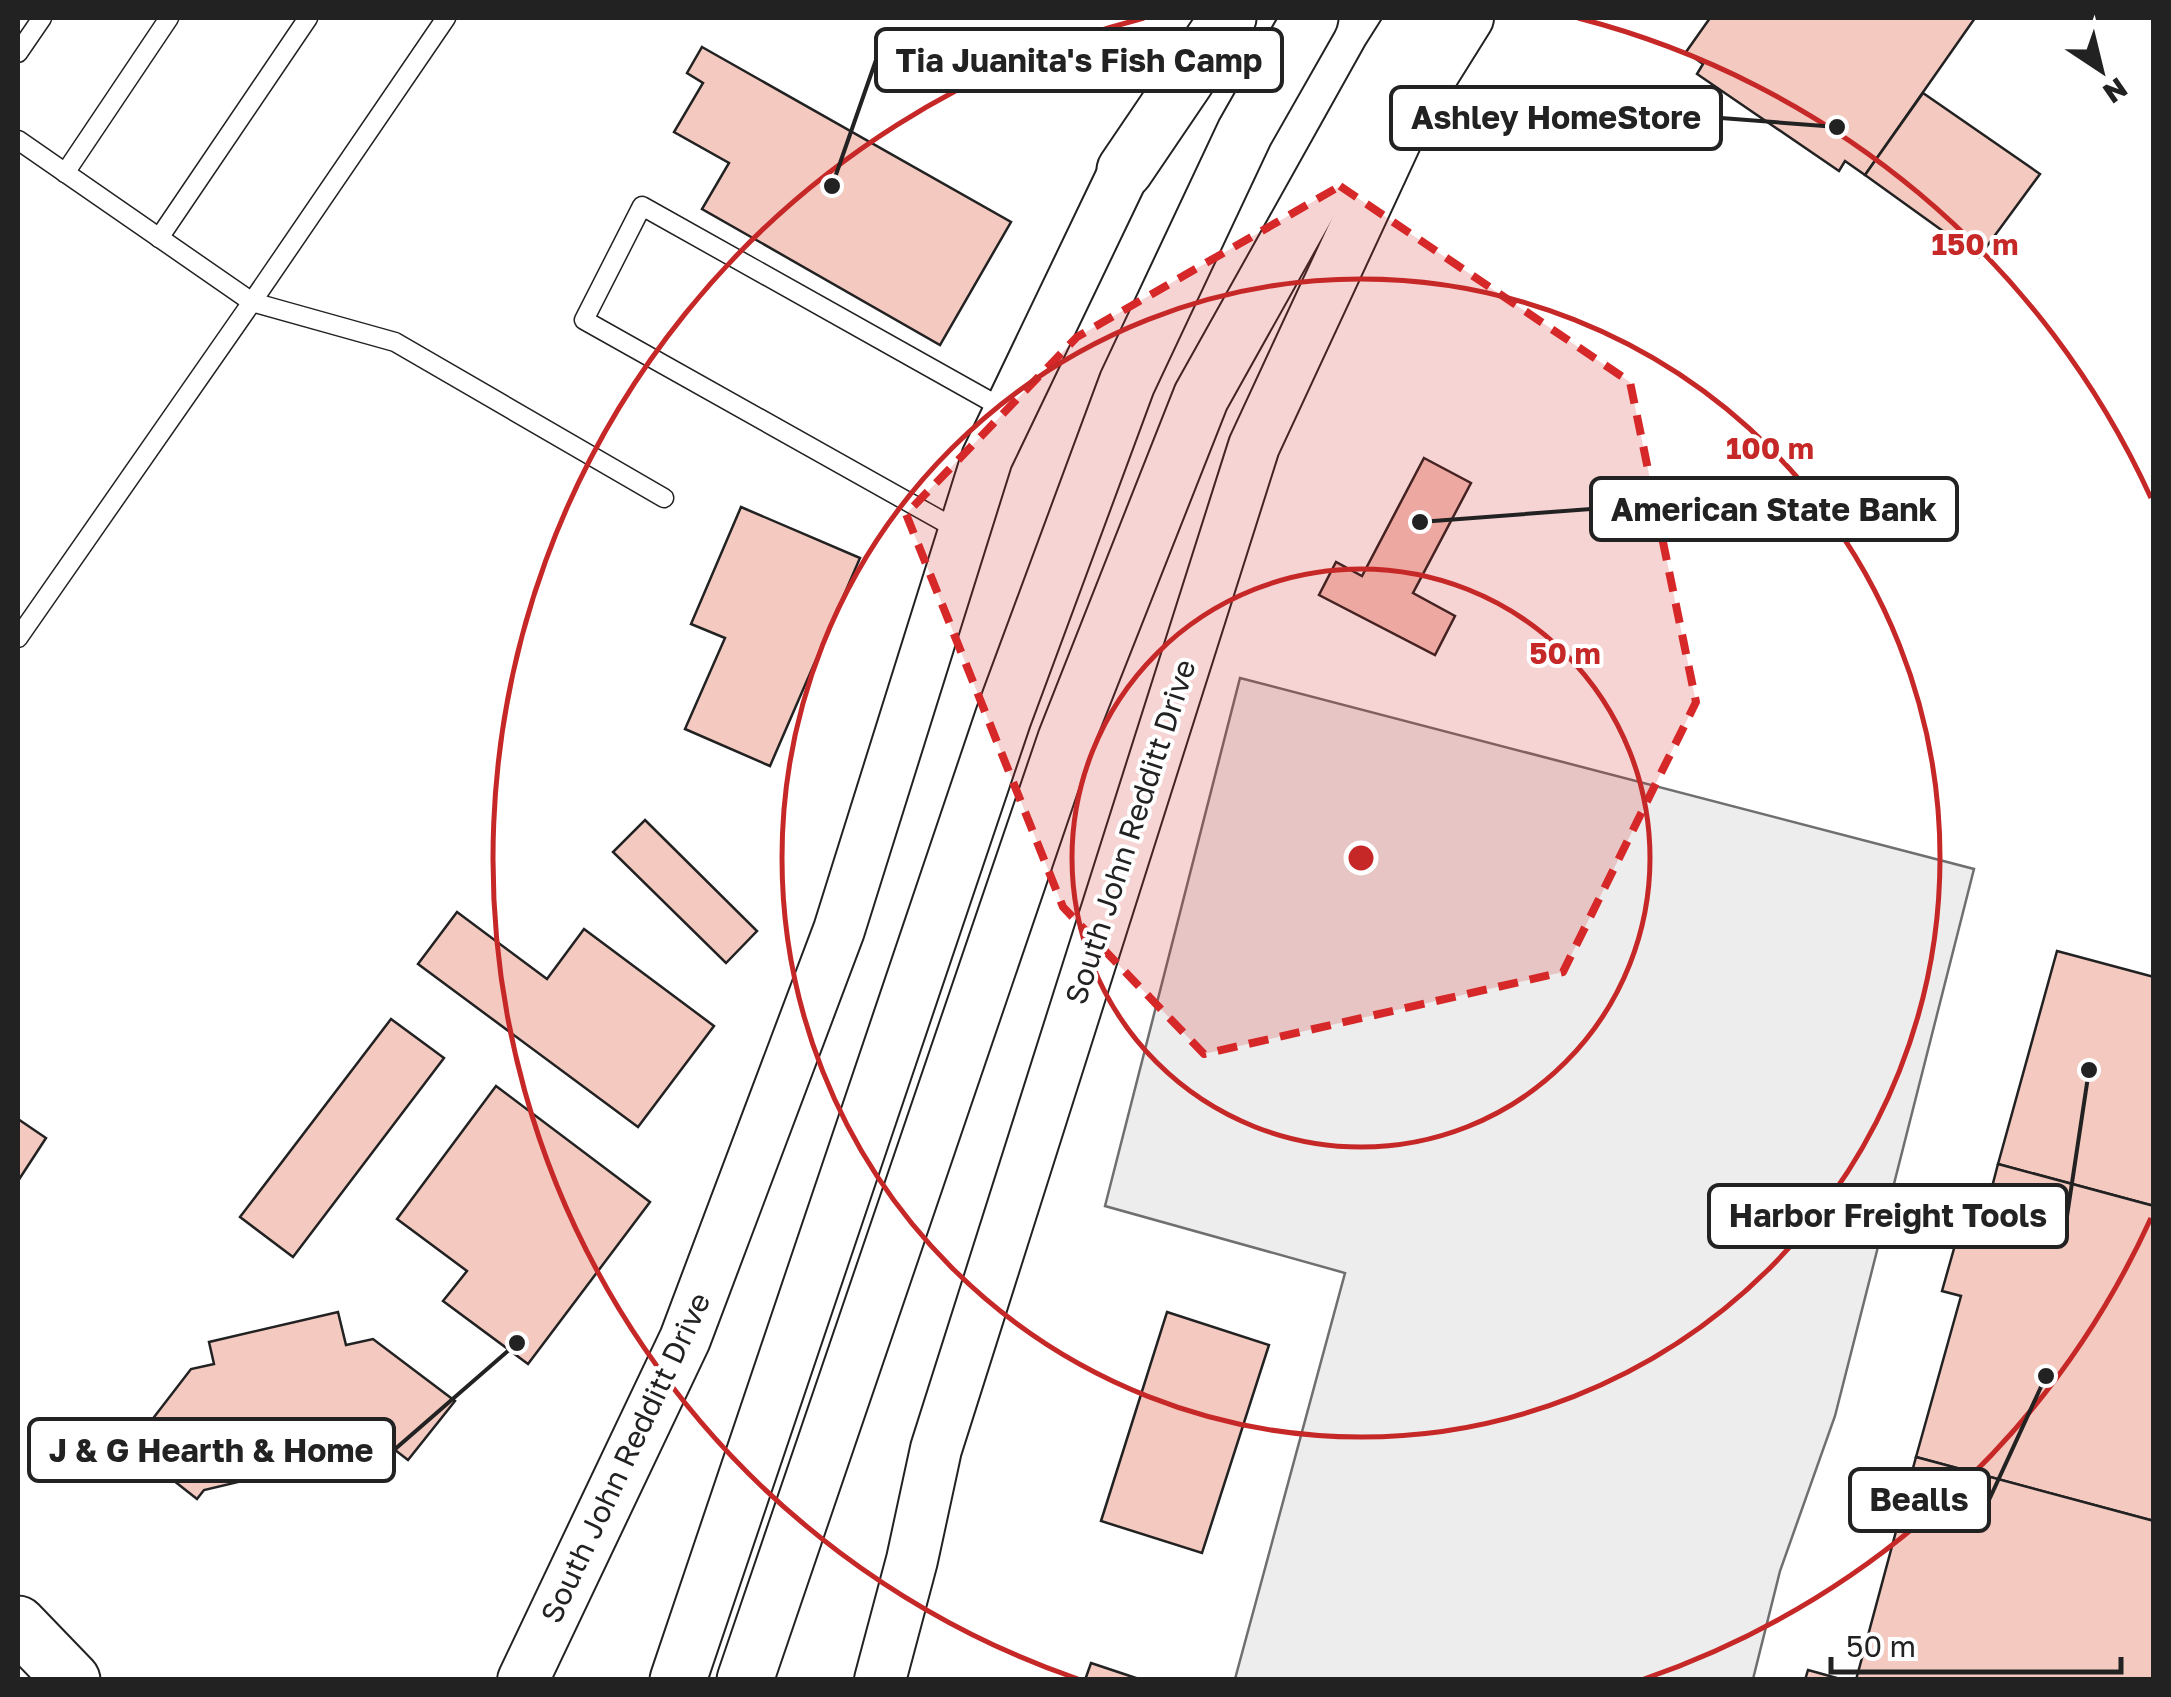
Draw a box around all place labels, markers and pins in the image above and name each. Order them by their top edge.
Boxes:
callout: Tia Juanita's Fish Camp [876,29,1282,91]
callout: Ashley HomeStore [1391,87,1721,149]
callout: American State Bank [1591,478,1957,540]
centre of rings [1343,840,1379,876]
callout: Harbor Freight Tools [1709,1185,2067,1247]
callout: J & G Hearth & Home [29,1419,394,1481]
callout: Bealls [1850,1469,1989,1531]

